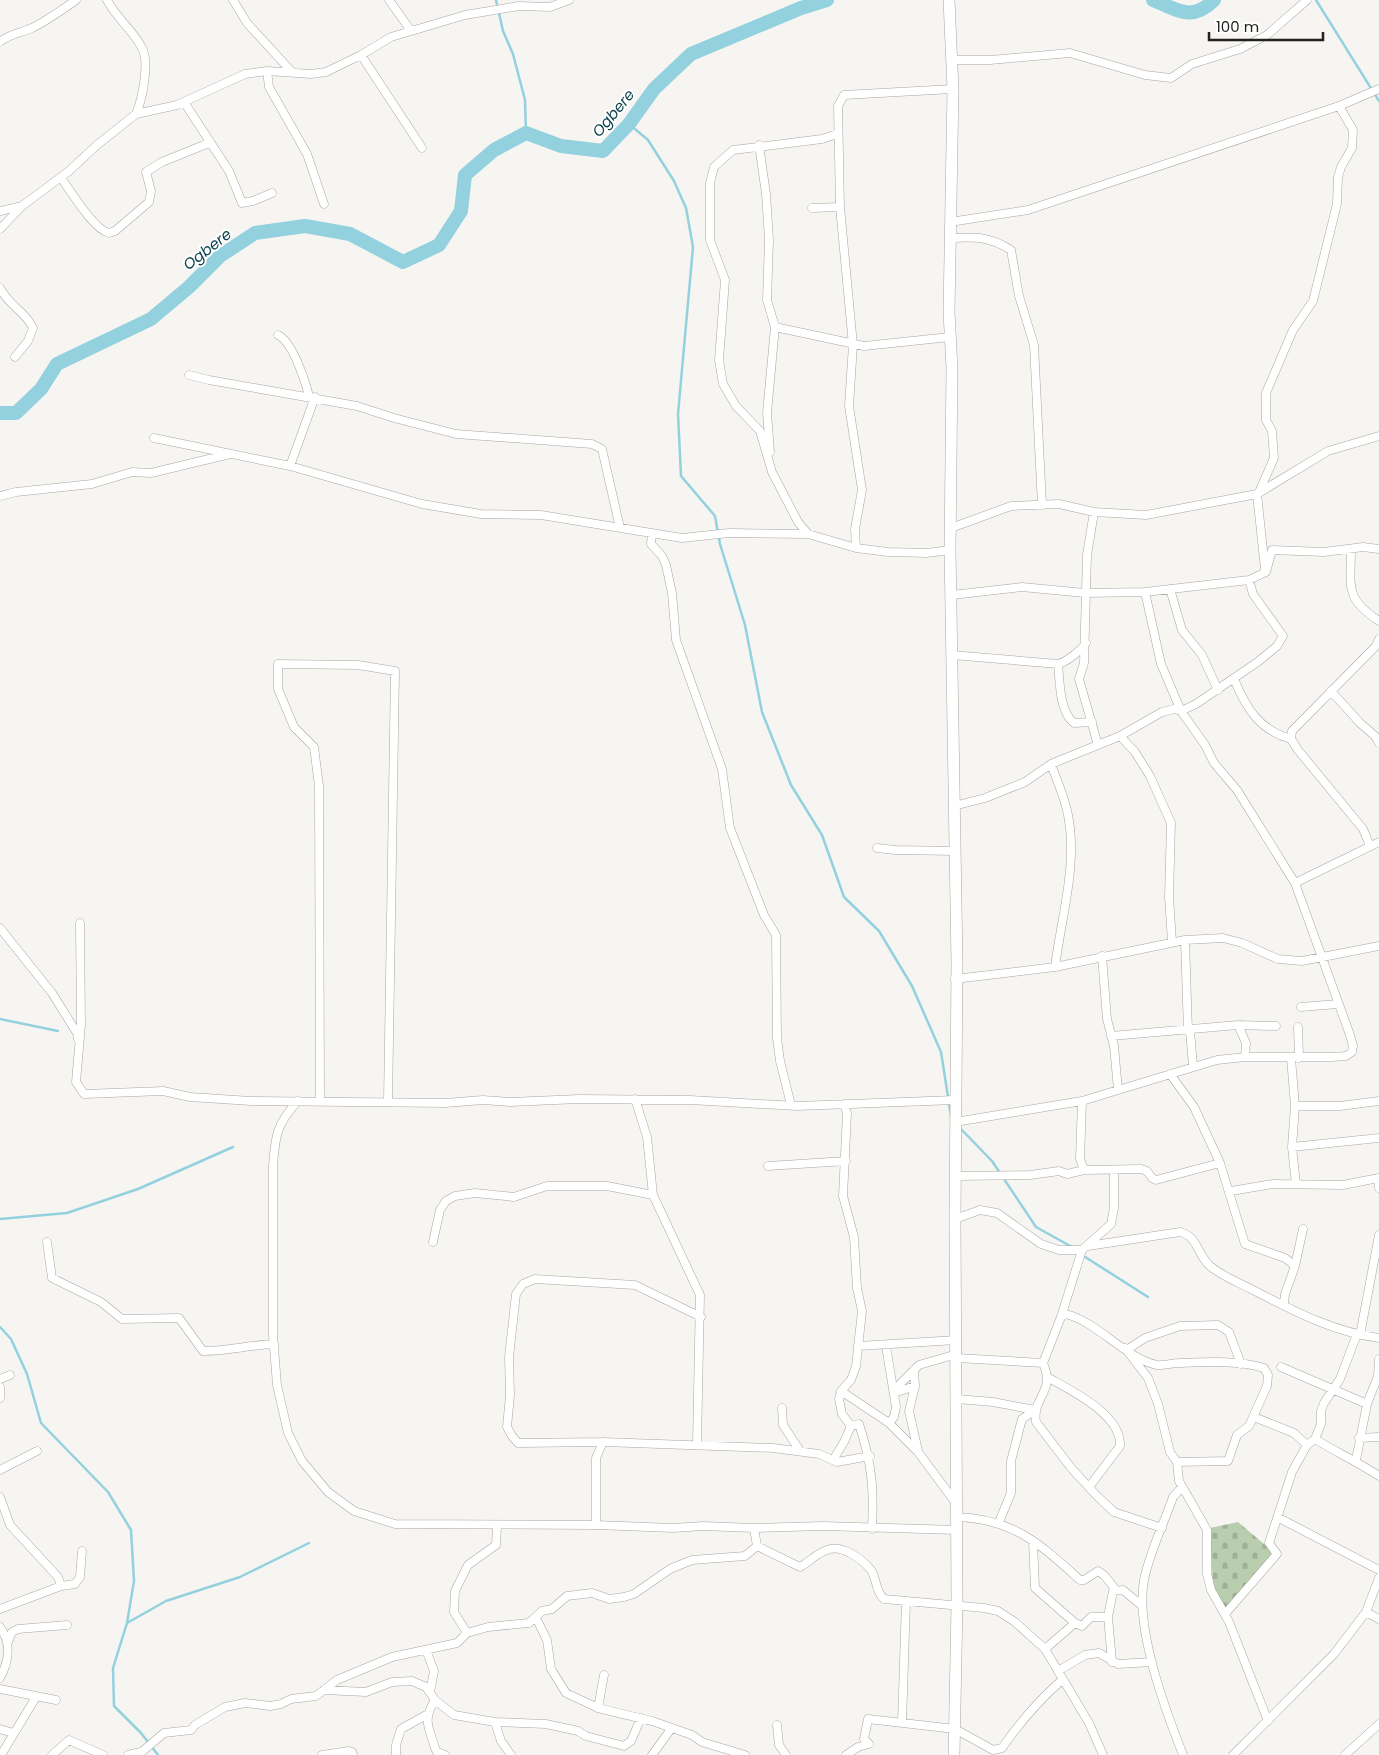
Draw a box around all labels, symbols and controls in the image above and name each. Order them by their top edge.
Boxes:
scale bar [1209,10,1323,42]
text: 100 m [1216,16,1259,37]
water label: Ogbere [587,85,639,141]
water label: Ogbere [178,223,236,275]

